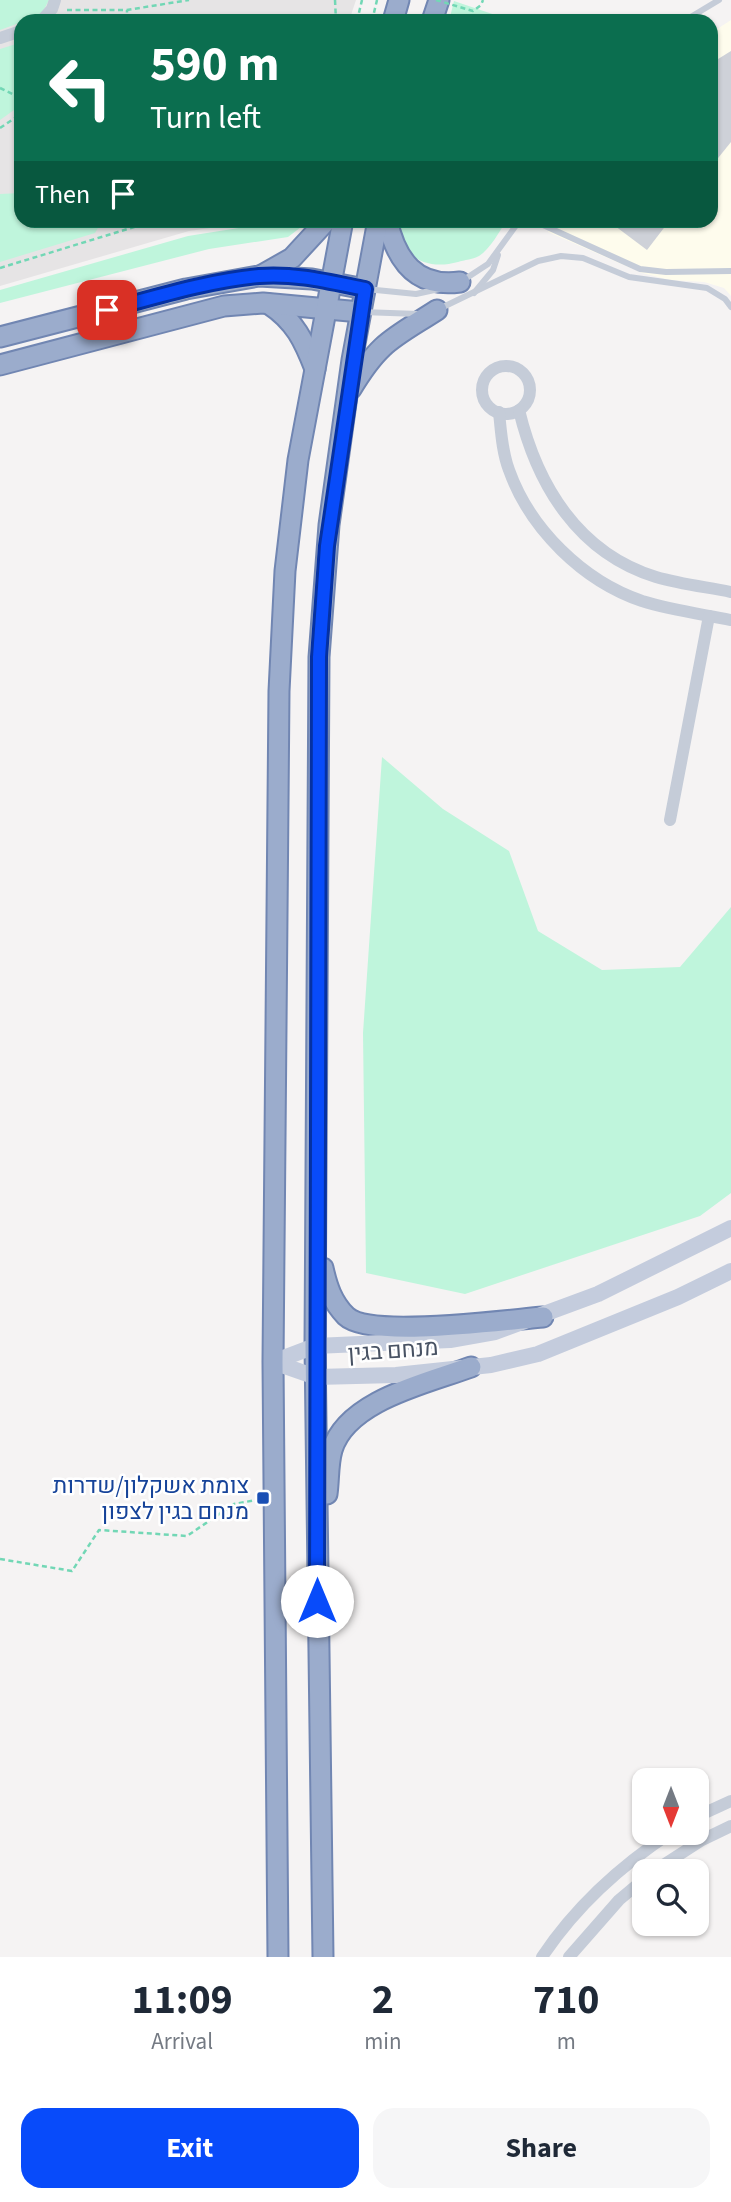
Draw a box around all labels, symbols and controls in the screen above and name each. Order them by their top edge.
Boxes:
text: 590 m [150,30,279,100]
icon: left [35,42,126,133]
text: Turn left [150,95,261,141]
icon: arrive [104,175,142,213]
text: Then [35,176,90,213]
pin [77,280,137,340]
icon: arrive [88,291,126,329]
street label: מנחם בגין [347,1331,439,1370]
place label: צומת אשקלון/שדרות מנחם בגין לצפון [53,1469,249,1528]
marker: צומת אשקלון/שדרות מנחם בגין לצפון [255,1490,271,1506]
position arrow [280,1564,354,1638]
north arrow [632,1768,709,1844]
map controls [632,1768,709,1936]
button: search [632,1859,709,1936]
text: 11:09 [131,1970,233,2030]
text: 2 [372,1970,394,2030]
text: 710 [533,1970,600,2030]
text: Arrival [151,2025,213,2058]
text: min [364,2025,402,2058]
text: m [557,2025,576,2058]
button: Exit [21,2108,359,2188]
button: Share [373,2108,710,2188]

